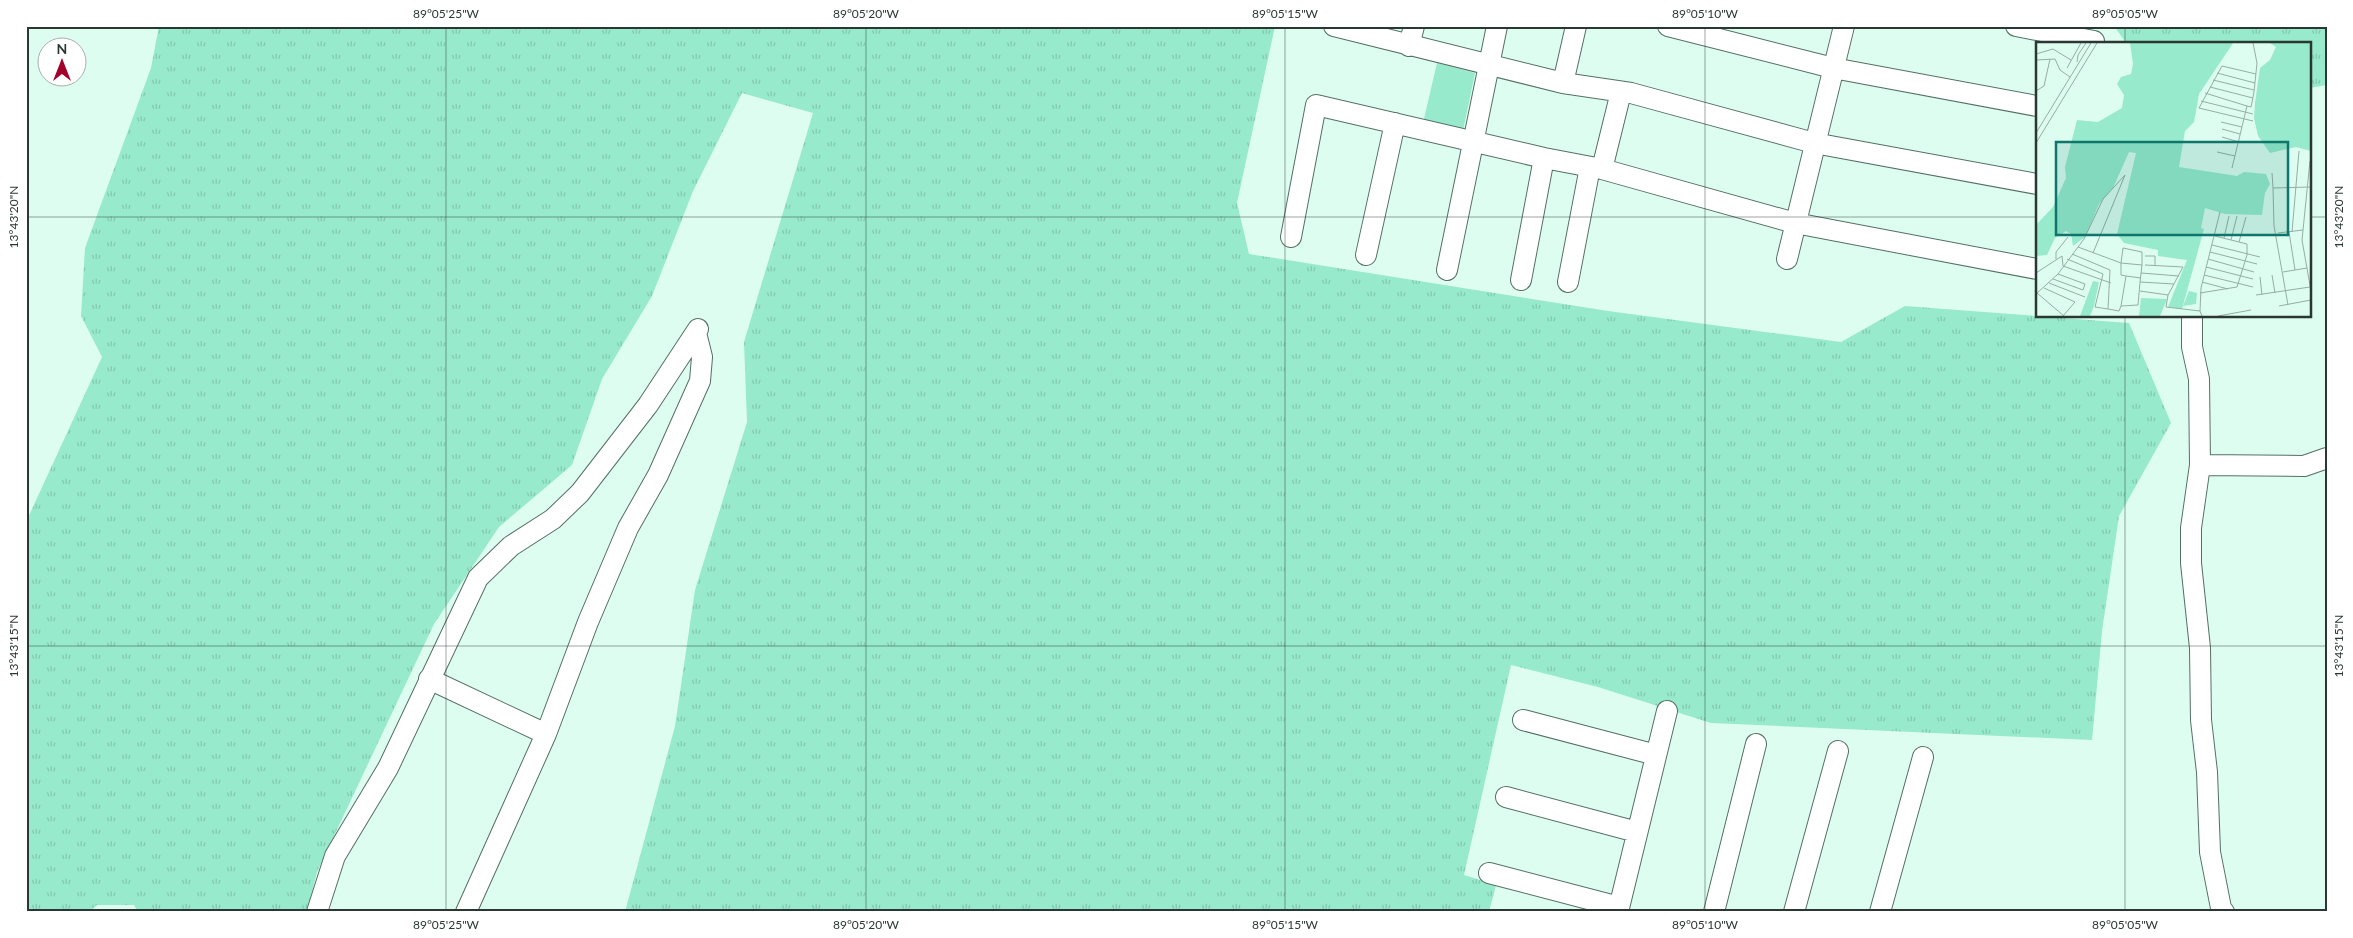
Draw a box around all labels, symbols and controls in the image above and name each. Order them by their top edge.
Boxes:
text: 89°05'25"W [413,6,480,21]
text: 89°05'20"W [833,6,900,21]
text: 89°05'15"W [1252,6,1319,21]
text: 89°05'10"W [1672,6,1739,21]
text: 89°05'05"W [2092,6,2159,21]
north arrow [38,38,88,88]
text: N [57,40,67,57]
inset map [2036,42,2310,318]
text: 13°43'20"N [6,186,21,248]
text: 13°43'20"N [2331,186,2346,248]
text: 13°43'15"N [6,615,21,677]
text: 13°43'15"N [2331,615,2346,677]
text: 89°05'25"W [413,917,480,932]
text: 89°05'20"W [833,917,900,932]
text: 89°05'15"W [1252,917,1319,932]
text: 89°05'10"W [1672,917,1739,932]
text: 89°05'05"W [2092,917,2159,932]

